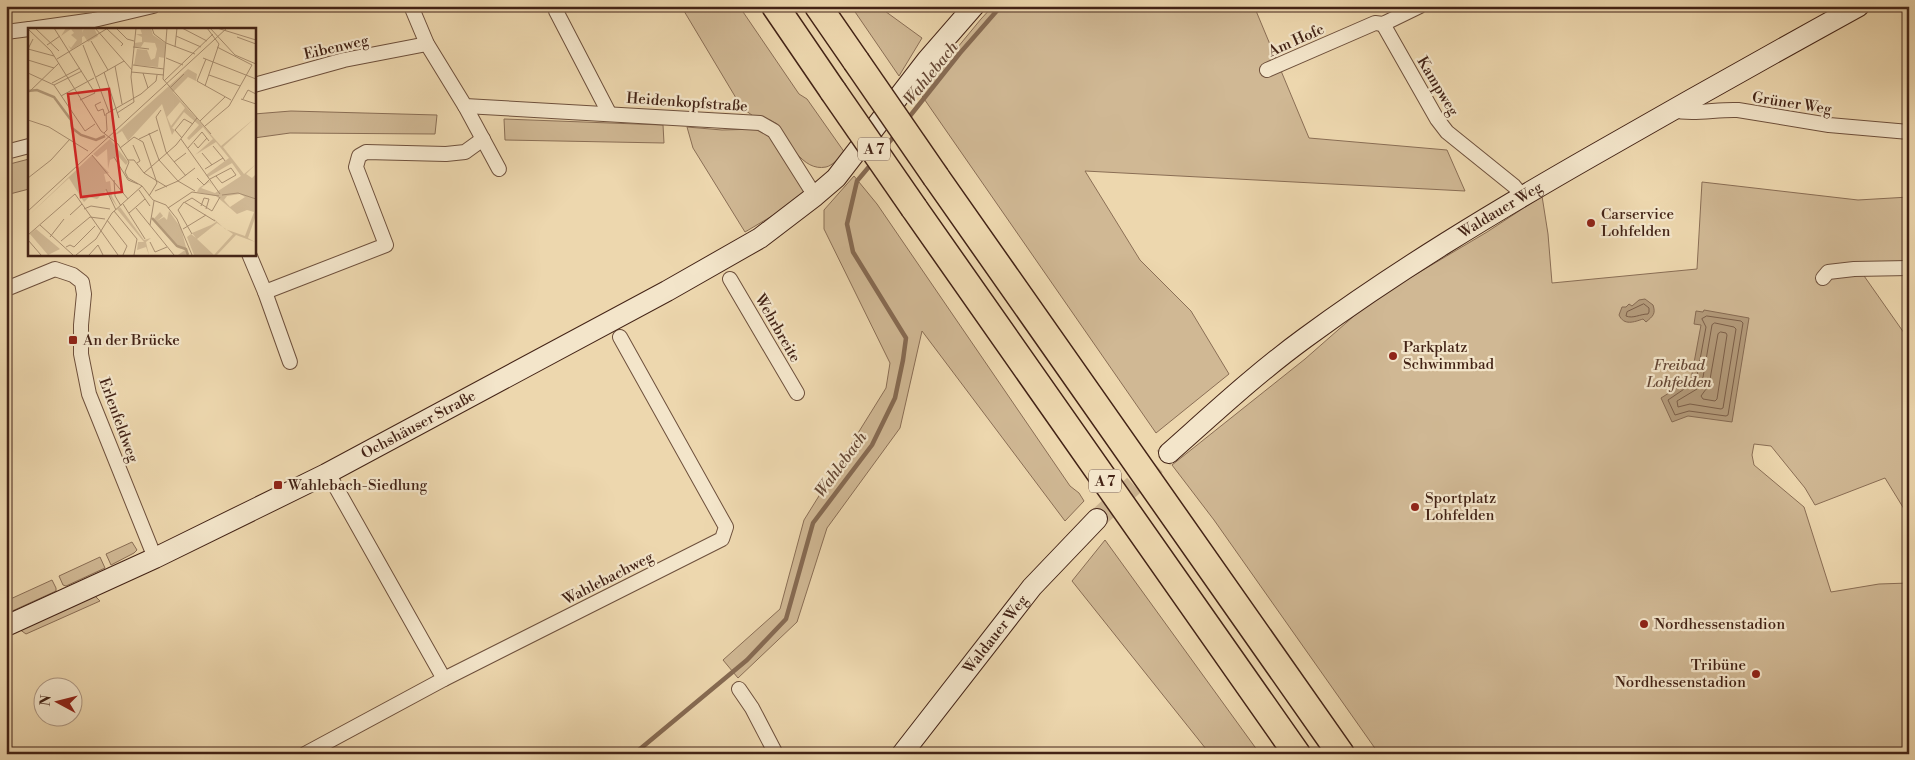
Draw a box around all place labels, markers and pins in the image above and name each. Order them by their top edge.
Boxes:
place label: Carservice Lohfelden [1601,205,1674,241]
marker: Carservice Lohfelden [1585,217,1597,229]
place label: An der Brücke [82,331,180,350]
marker: An der Brücke [67,334,79,346]
place label: Parkplatz Schwimmbad [1403,338,1495,374]
marker: Parkplatz Schwimmbad [1387,350,1399,362]
place label: Wahlebach-Siedlung [287,476,428,495]
marker: Wahlebach-Siedlung [272,479,284,491]
place label: Sportplatz Lohfelden [1425,489,1496,525]
marker: Sportplatz Lohfelden [1409,501,1421,513]
place label: Nordhessenstadion [1654,615,1785,634]
marker: Nordhessenstadion [1638,618,1650,630]
place label: Tribüne Nordhessenstadion [1615,656,1746,692]
marker: Tribüne Nordhessenstadion [1750,668,1762,680]

